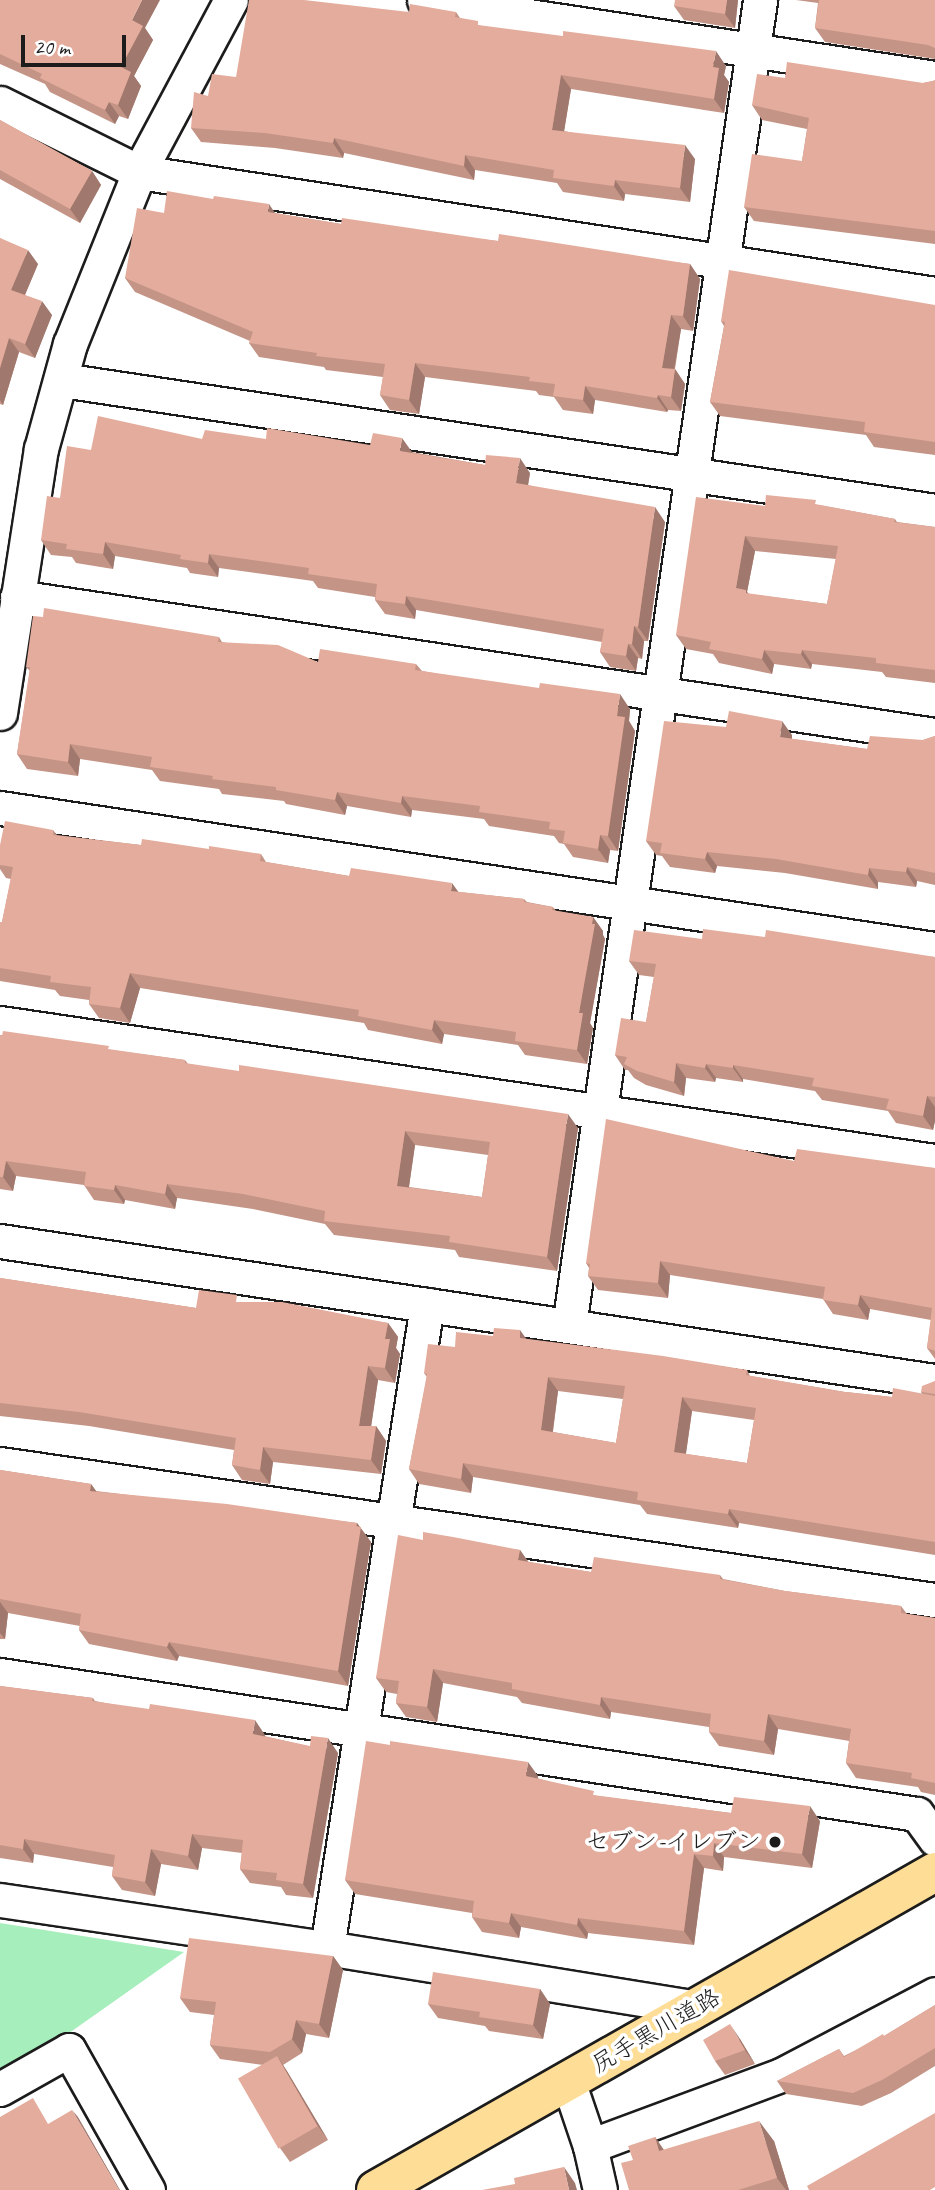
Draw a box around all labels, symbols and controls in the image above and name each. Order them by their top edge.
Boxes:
scale bar [24,21,130,65]
text: 20 m [34,34,70,60]
place label: セブン-イレブン [585,1828,761,1856]
marker: セブン-イレブン [767,1834,783,1850]
street label: 尻手黒川道路 [586,1983,726,2079]

